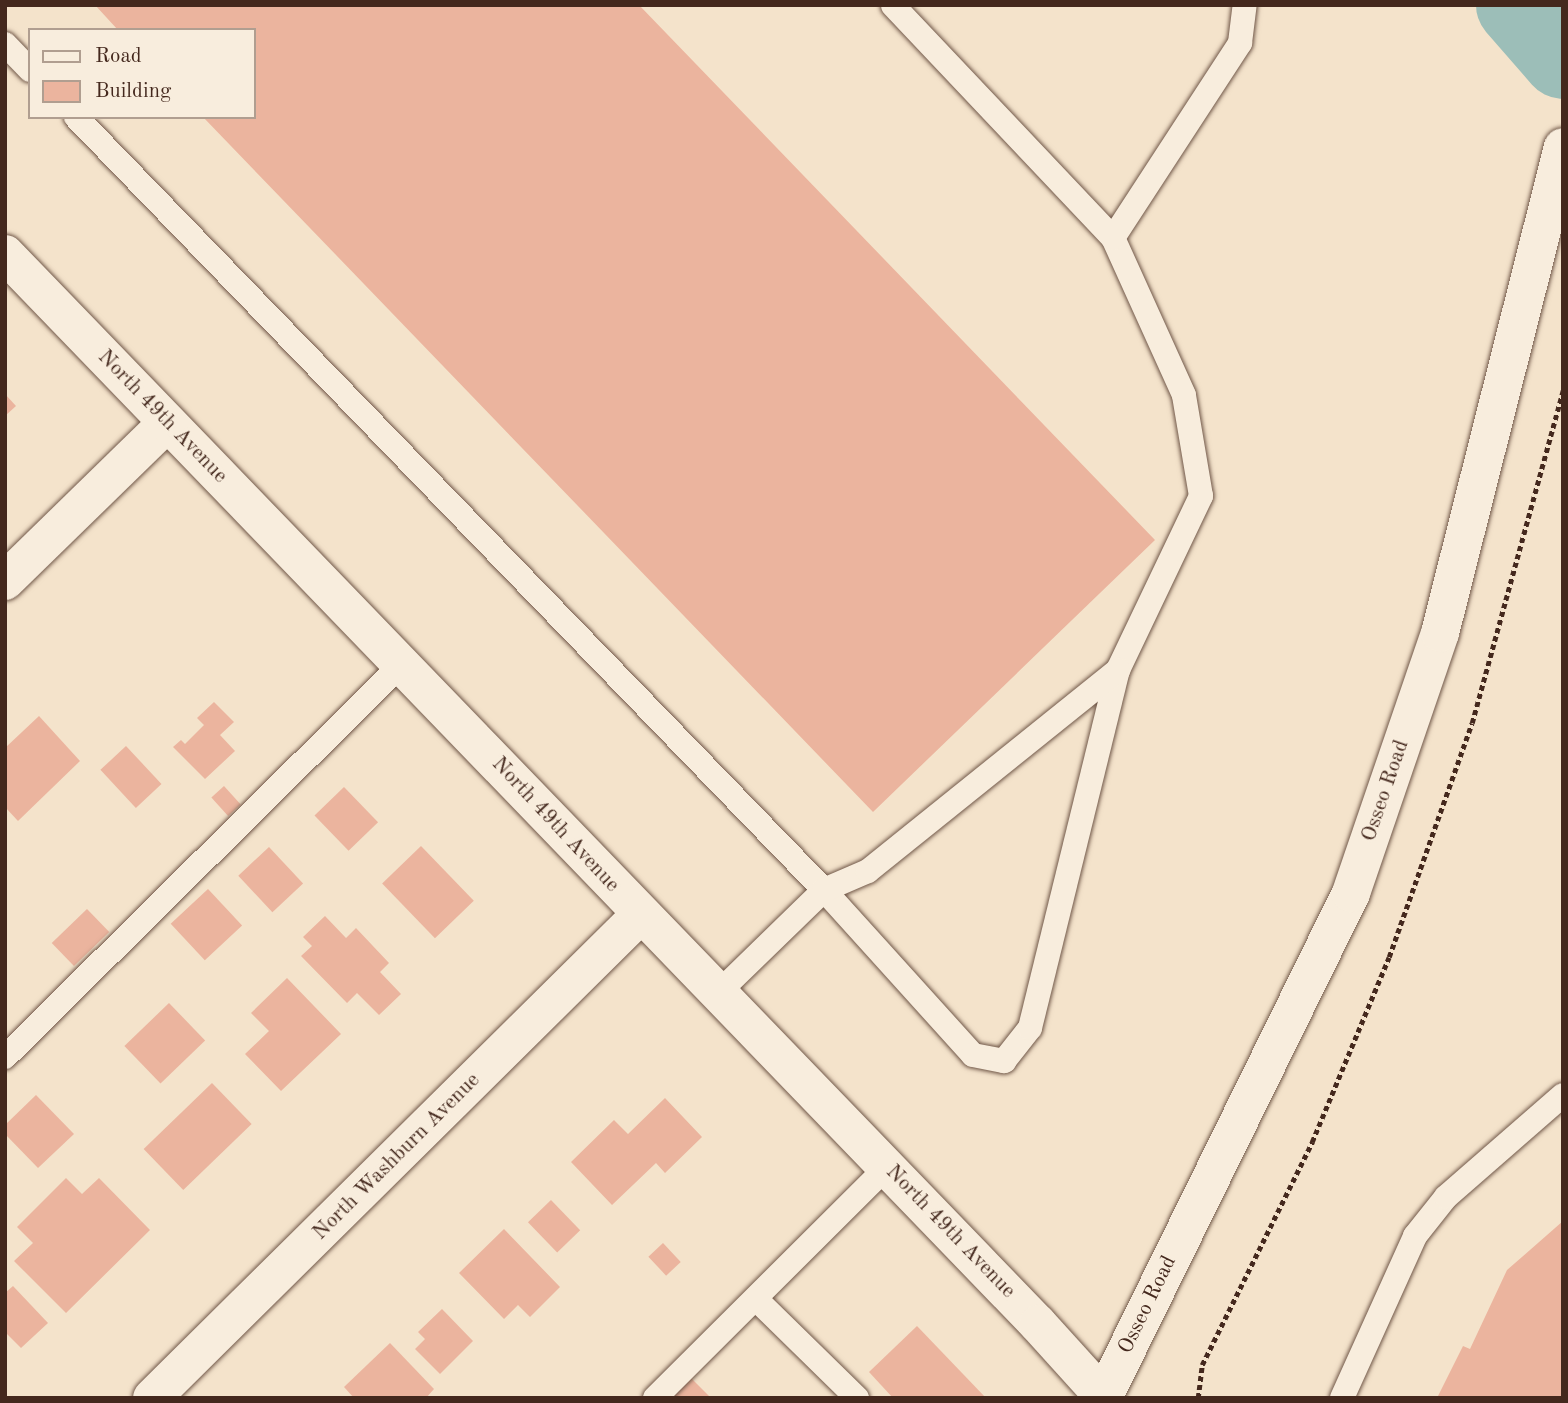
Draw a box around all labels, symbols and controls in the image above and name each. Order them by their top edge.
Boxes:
legend [28,28,256,119]
text: Road [95,46,142,67]
text: Building [95,81,171,102]
street label: North 49th Avenue [92,345,232,489]
street label: Osseo Road [1357,737,1415,845]
street label: North 49th Avenue [486,752,624,898]
street label: North Washburn Avenue [308,1068,486,1246]
street label: North 49th Avenue [880,1160,1020,1304]
street label: Osseo Road [1114,1252,1182,1358]

